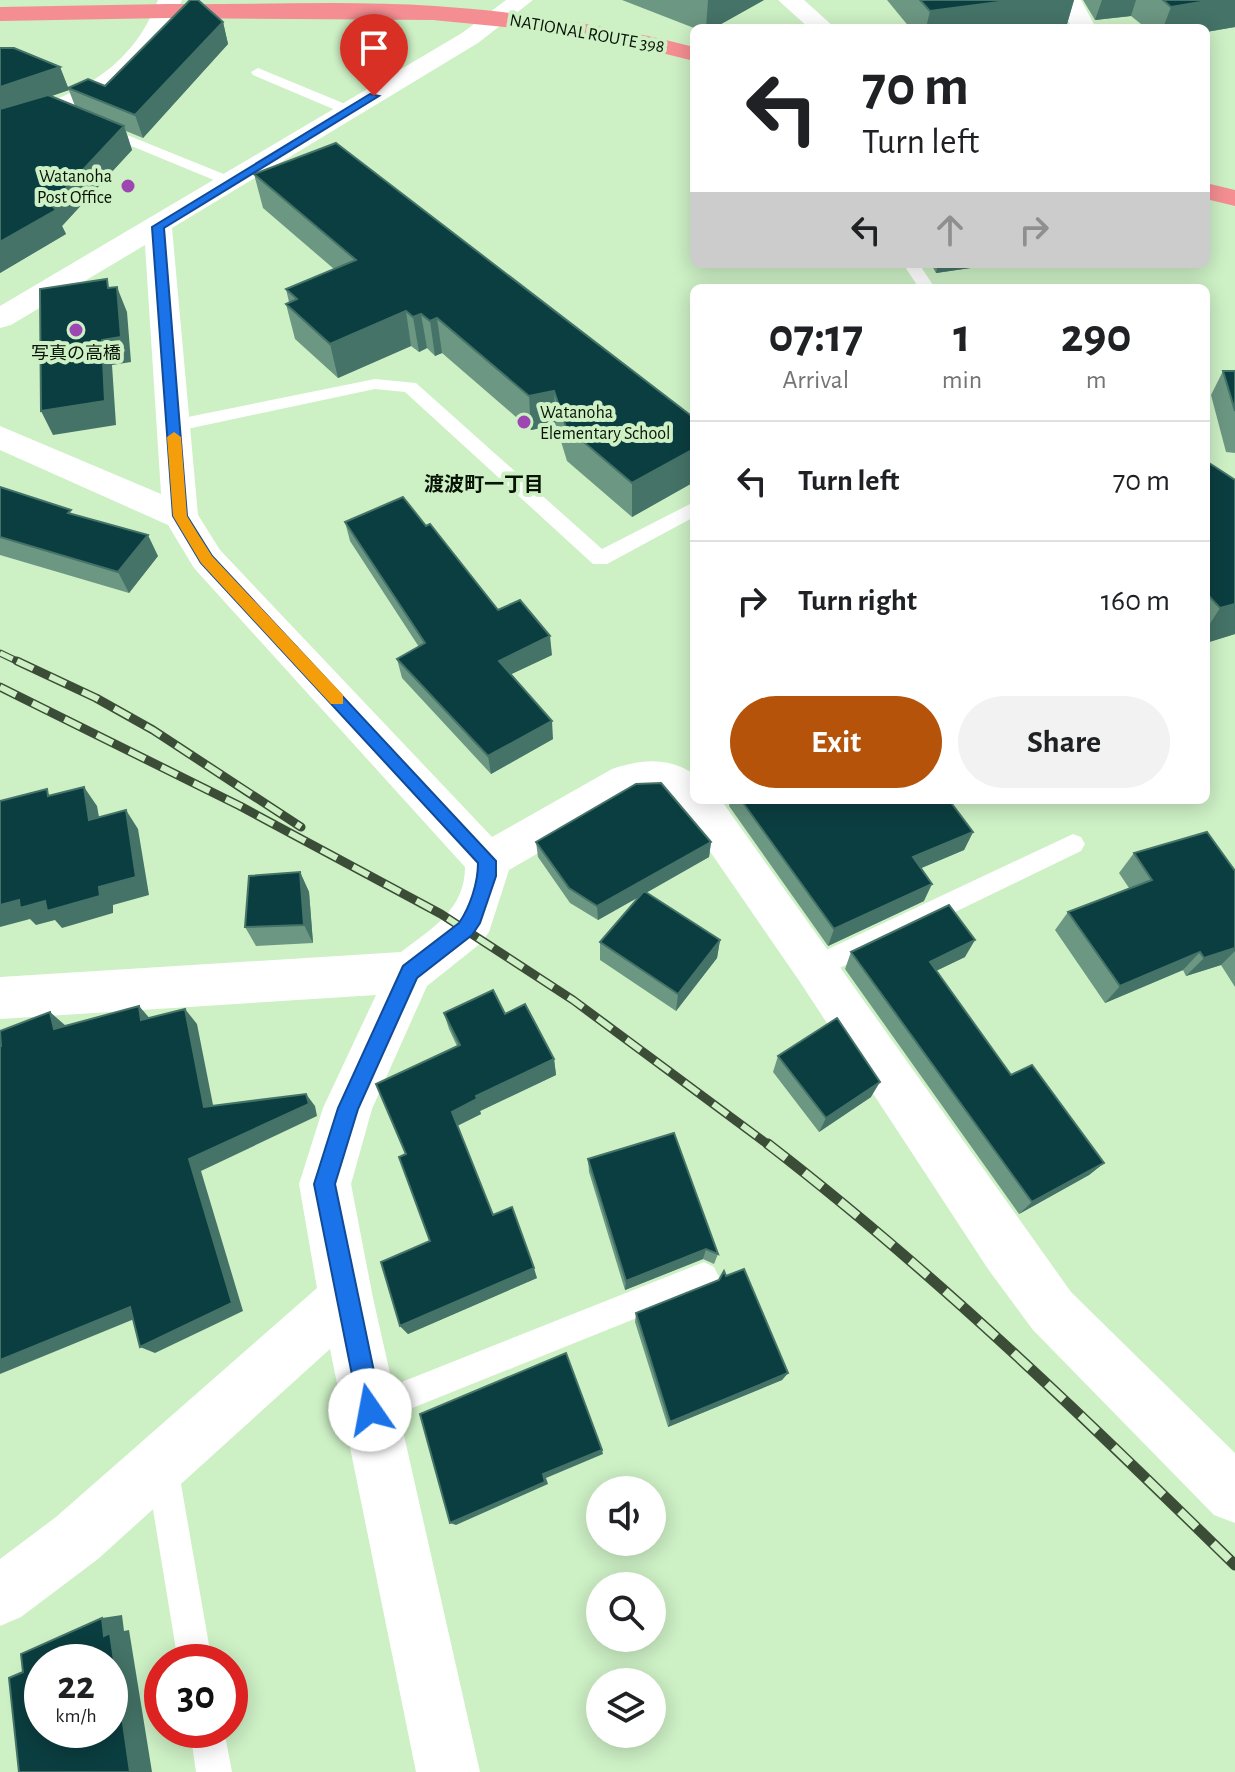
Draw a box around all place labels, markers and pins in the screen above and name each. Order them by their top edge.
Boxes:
pin [340,14.0,408,96]
place label: Watanoha Post Office [37,168,112,207]
marker: Watanoha Post Office [119,177,137,195]
marker: 写真の高橋 [67,321,85,339]
place label: 写真の高橋 [31,344,121,363]
place label: Watanoha Elementary School [540,404,671,443]
marker: Watanoha Elementary School [515,413,533,431]

